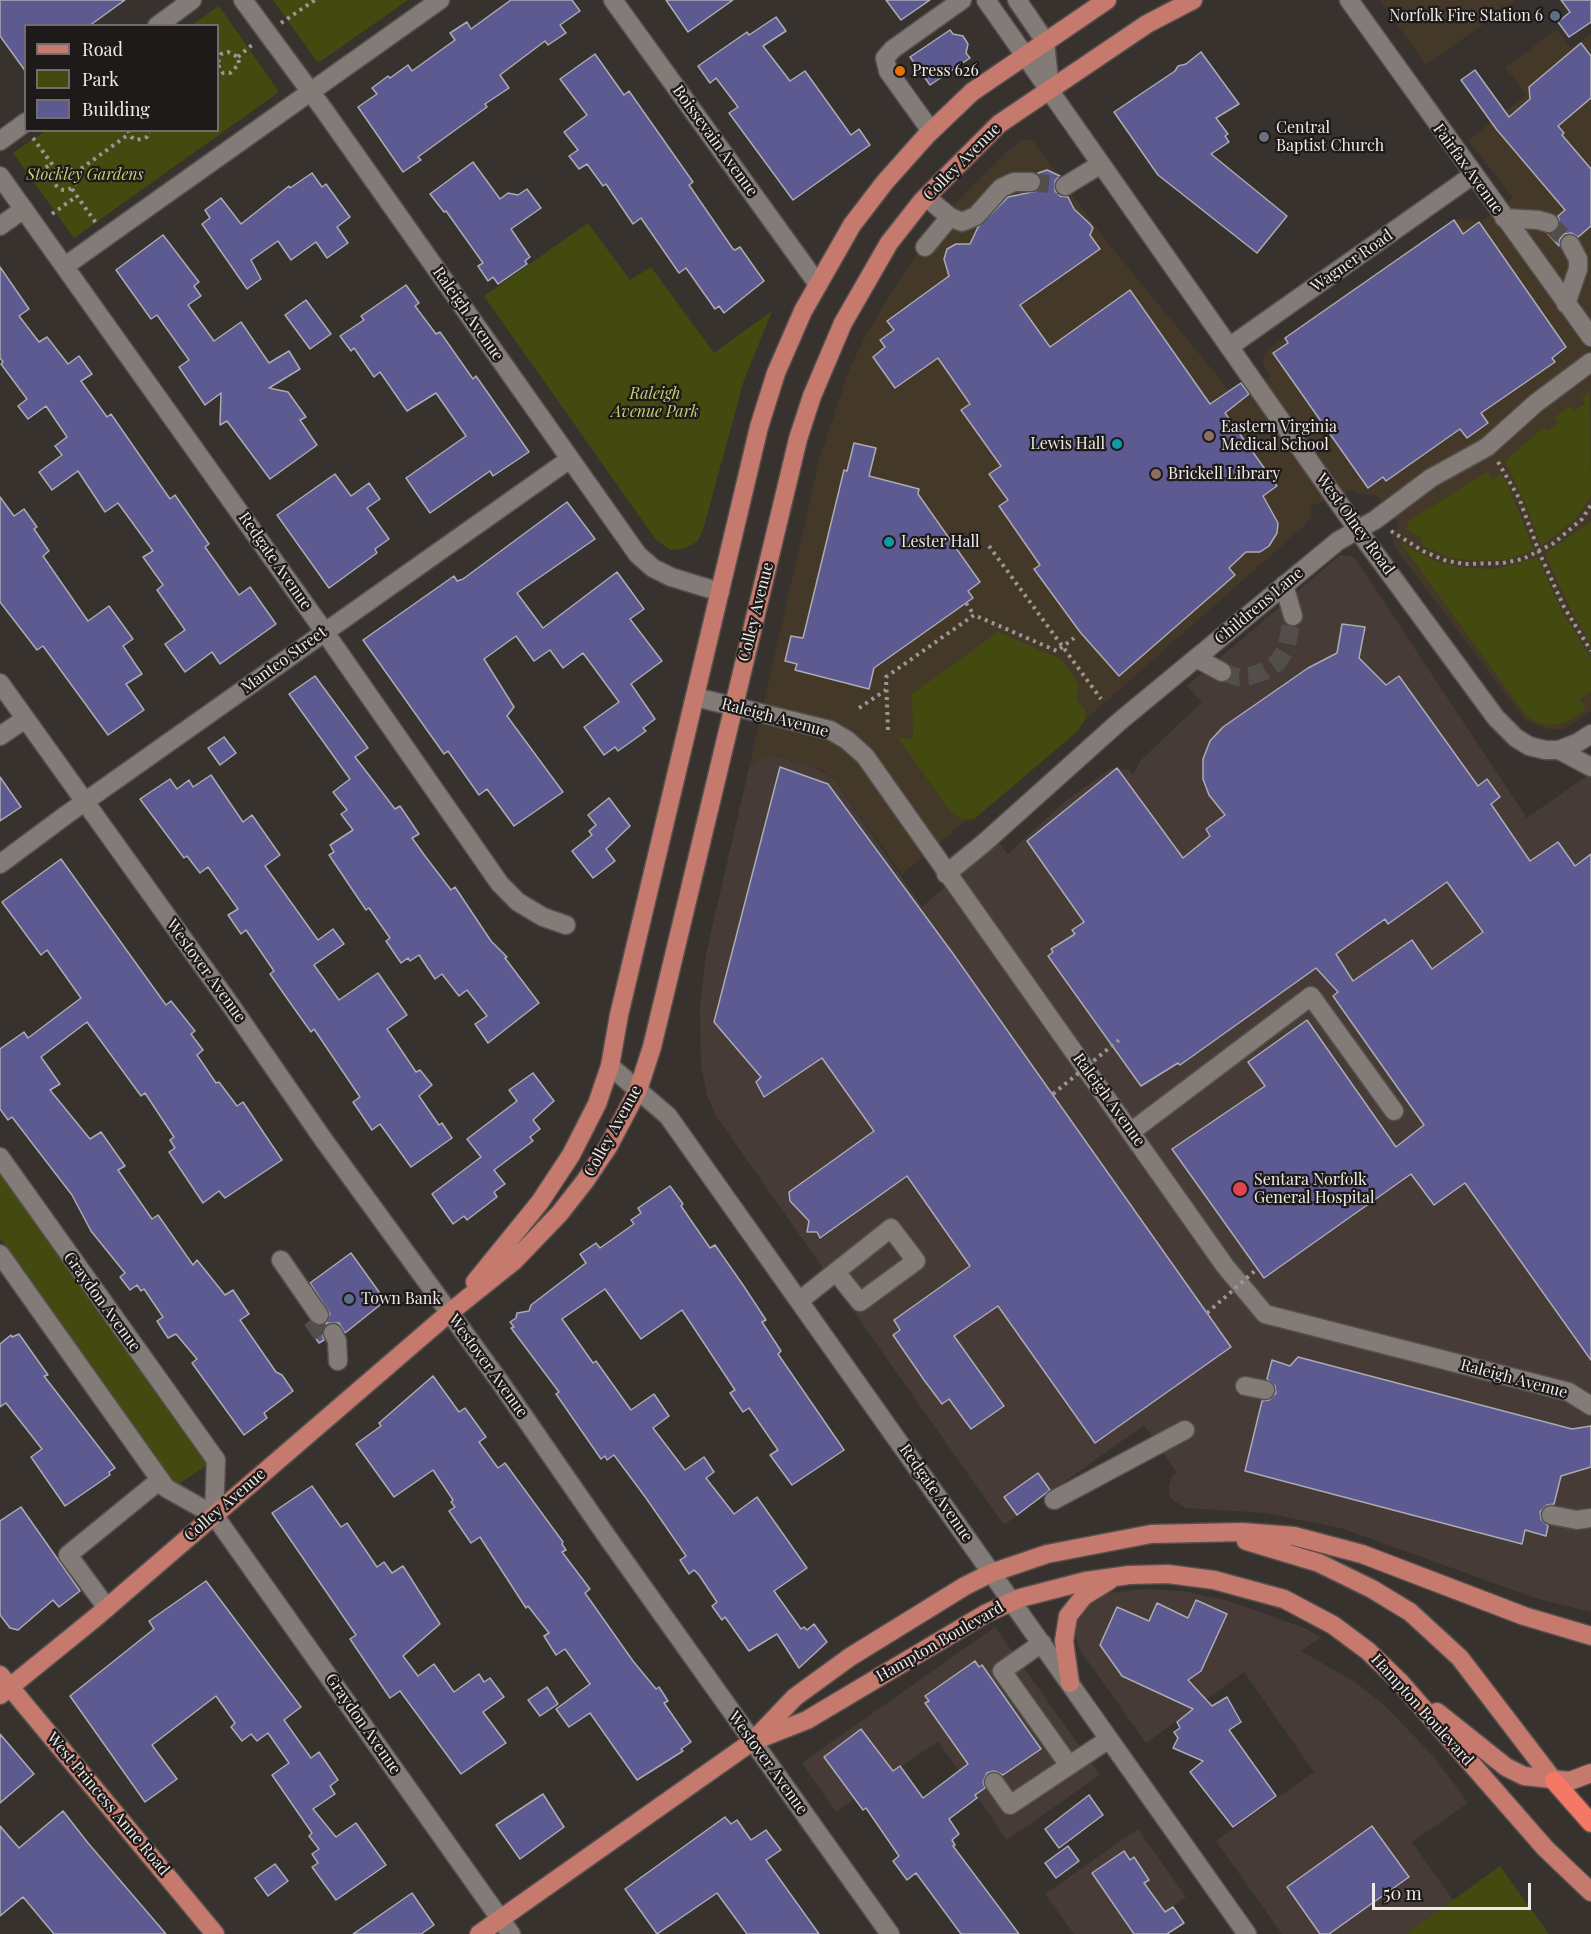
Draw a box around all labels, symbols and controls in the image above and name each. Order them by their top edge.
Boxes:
place label: Norfolk Fire Station 6 [1389,6,1543,26]
marker: Norfolk Fire Station 6 [1548,9,1562,23]
legend [24,24,219,132]
text: Road [82,37,123,61]
place label: Press 626 [912,61,979,81]
marker: Press 626 [893,64,907,78]
text: Park [82,67,119,91]
street label: Boissevain Avenue [668,82,762,200]
text: Building [82,97,150,121]
place label: Central Baptist Church [1276,118,1384,156]
street label: Colley Avenue [919,119,1005,205]
street label: Fairfax Avenue [1429,120,1507,218]
marker: Central Baptist Church [1257,130,1271,144]
park label: Stockley Gardens [26,165,144,185]
street label: Wagner Road [1307,226,1397,296]
street label: Raleigh Avenue [429,263,507,365]
park label: Raleigh Avenue Park [611,384,699,422]
place label: Eastern Virginia Medical School [1221,417,1337,455]
marker: Eastern Virginia Medical School [1202,429,1216,443]
place label: Lewis Hall [1030,434,1105,454]
marker: Lewis Hall [1110,437,1124,451]
place label: Brickell Library [1168,464,1280,484]
marker: Brickell Library [1149,467,1163,481]
street label: West Olney Road [1312,470,1398,578]
street label: Redgate Avenue [234,509,316,613]
place label: Lester Hall [901,532,980,552]
marker: Lester Hall [882,535,896,549]
street label: Colley Avenue [734,560,778,664]
street label: Childrens Lane [1211,563,1307,649]
street label: Manteo Street [238,623,330,697]
street label: Raleigh Avenue [719,694,831,742]
street label: Westover Avenue [162,916,250,1026]
street label: Raleigh Avenue [1069,1050,1149,1150]
street label: Colley Avenue [580,1082,646,1180]
place label: Sentara Norfolk General Hospital [1254,1170,1375,1208]
marker: Sentara Norfolk General Hospital [1231,1180,1249,1198]
street label: Graydon Avenue [59,1248,145,1356]
place label: Town Bank [361,1289,441,1309]
marker: Town Bank [342,1292,356,1306]
street label: Westover Avenue [444,1311,532,1421]
street label: Raleigh Avenue [1458,1355,1570,1403]
street label: Redgate Avenue [895,1441,977,1545]
street label: Colley Avenue [180,1464,270,1546]
street label: Hampton Boulevard [873,1598,1007,1686]
street label: Hampton Boulevard [1367,1650,1477,1770]
street label: Graydon Avenue [321,1670,405,1778]
street label: Westover Avenue [724,1708,812,1818]
street label: West Princess Anne Road [43,1729,173,1879]
scale bar [1375,1871,1534,1909]
text: 50 m [1383,1881,1422,1905]

